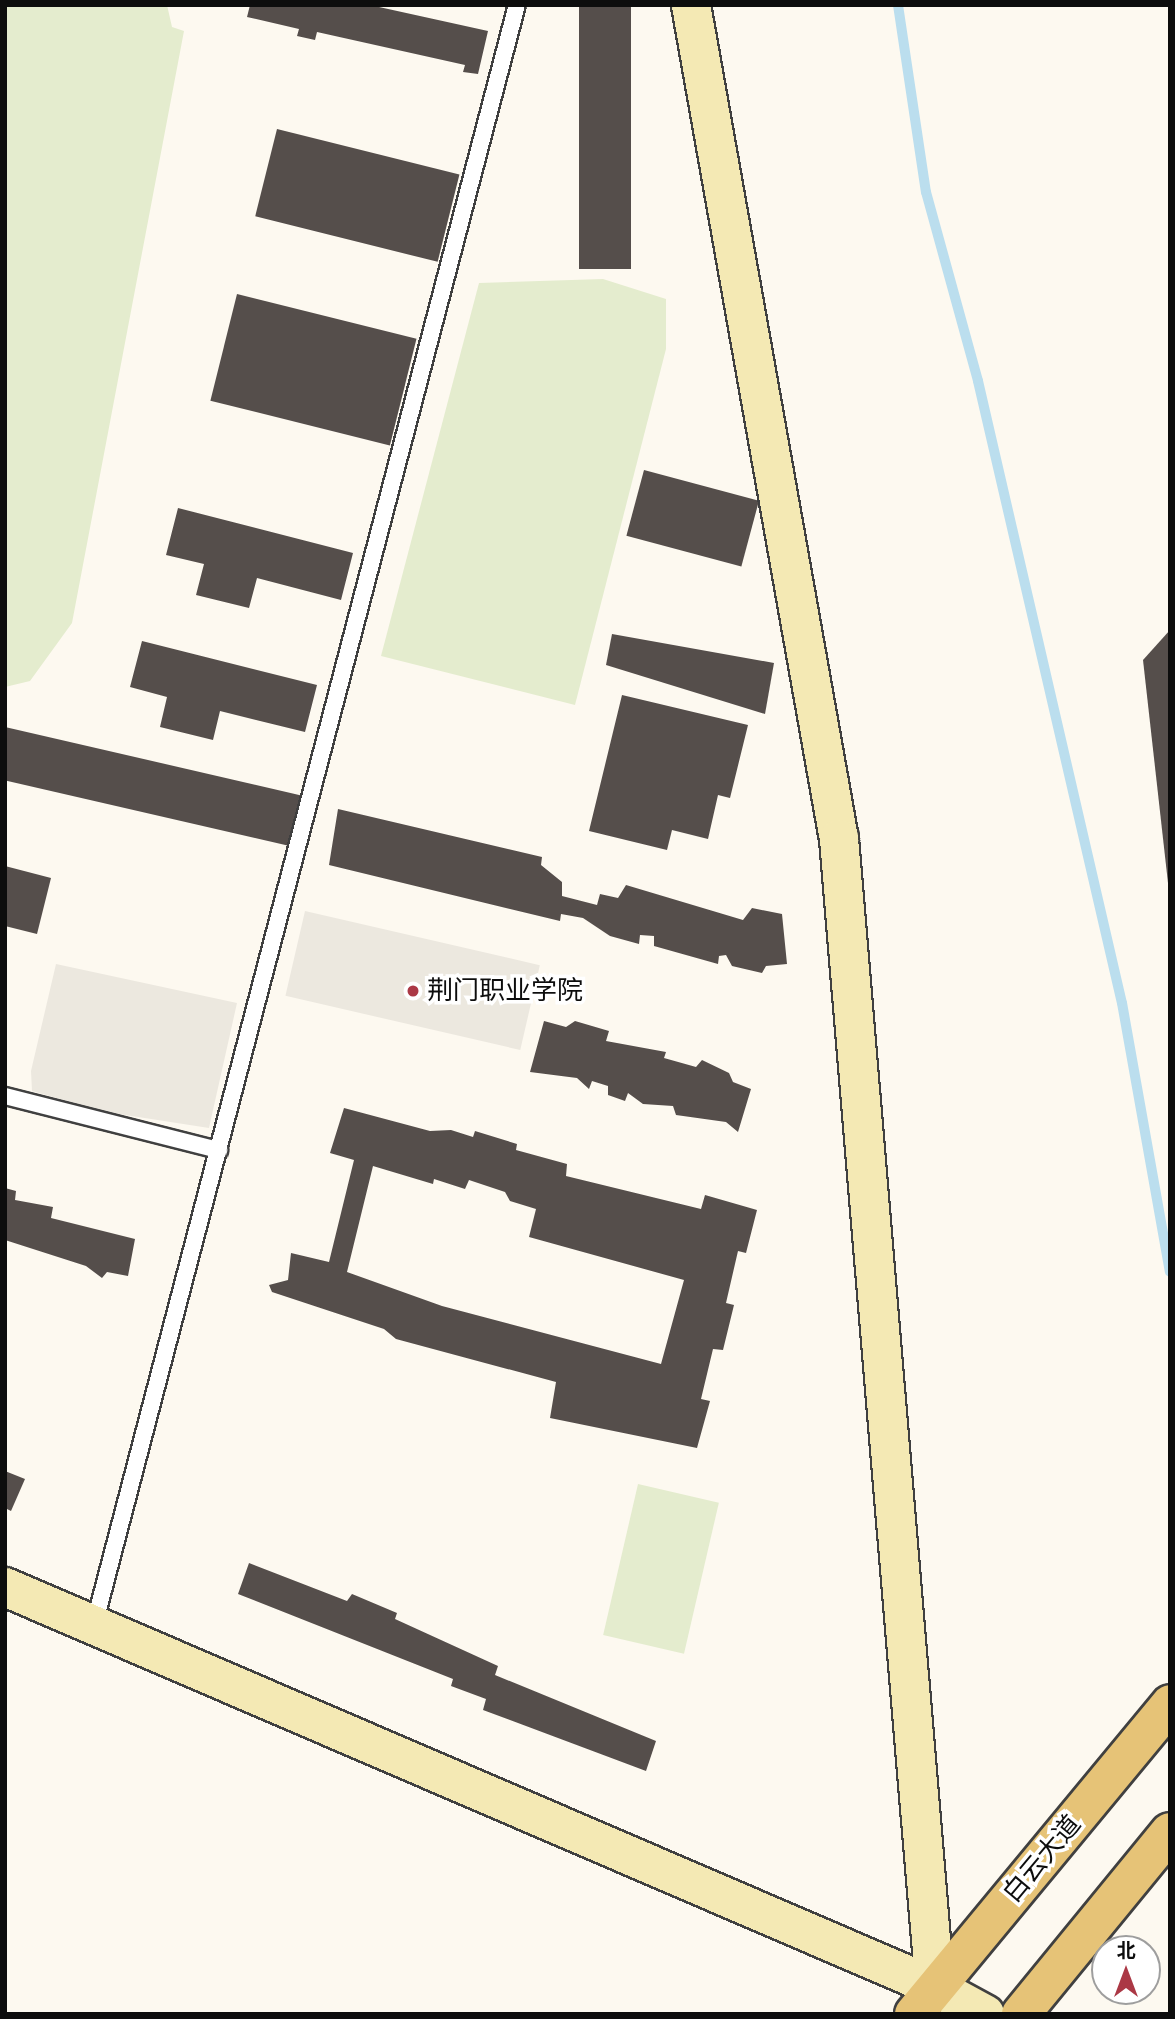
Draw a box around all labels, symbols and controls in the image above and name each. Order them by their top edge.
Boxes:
place label: 荆门职业学院 [427,975,583,1007]
marker: 荆门职业学院 [405,983,421,999]
street label: 白云大道 [997,1809,1087,1909]
north arrow [1091,1935,1161,2005]
text: 北 [1116,1939,1136,1962]

